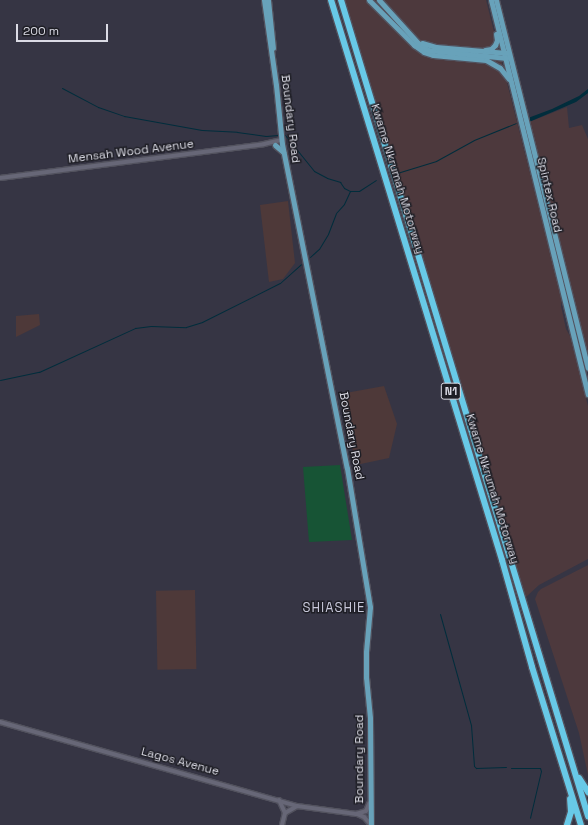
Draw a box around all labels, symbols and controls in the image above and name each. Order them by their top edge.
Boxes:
scale bar [18,16,110,42]
text: 200 m [23,23,59,39]
street label: Boundary Road [277,74,303,164]
street label: Kwame Nkrumah Motorway [367,102,427,256]
street label: Mensah Wood Avenue [67,137,195,167]
street label: Spintex Road [533,156,565,234]
road number: N1 [440,382,462,400]
street label: Boundary Road [335,391,367,481]
street label: Kwame Nkrumah Motorway [462,412,522,566]
district label: SHIASHIE [303,600,365,616]
street label: Boundary Road [353,714,367,804]
street label: Lagos Avenue [139,745,221,779]

